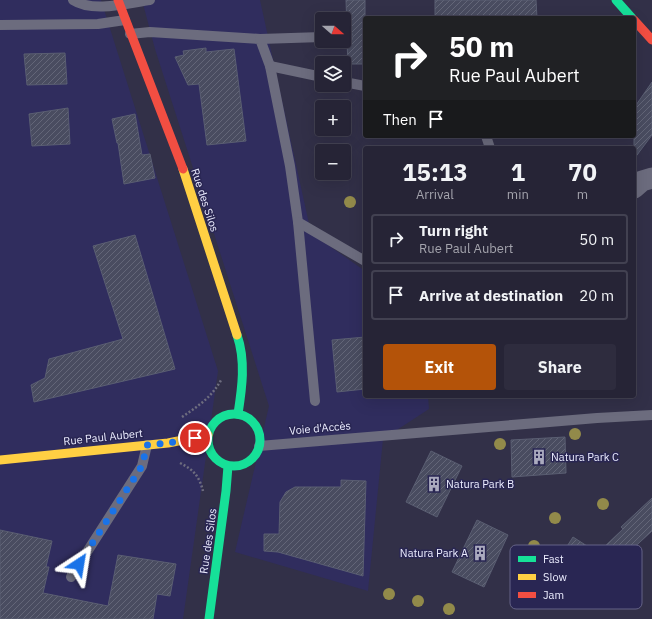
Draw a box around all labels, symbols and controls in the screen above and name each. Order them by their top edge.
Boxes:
north arrow [315,12,351,48]
map controls [315,12,351,180]
text: 50 m [449,28,514,65]
icon: right [383,32,435,84]
button: layers [315,56,351,92]
text: Rue Paul Aubert [449,64,580,87]
button: + [315,100,351,136]
icon: arrive [425,108,447,130]
text: Then [383,110,417,129]
button: − [315,144,351,180]
text: 15:13 [402,156,468,188]
text: 1 [511,156,525,188]
text: 70 [568,156,597,188]
street label: Rue des Silos [188,166,222,234]
text: Arrival [416,186,454,203]
text: min [507,186,529,203]
text: m [577,186,588,203]
text: Turn right [419,221,488,240]
icon: right [385,228,407,250]
text: 50 m [579,230,614,249]
text: Rue Paul Aubert [419,240,513,257]
icon: arrive [385,284,407,306]
text: Arrive at destination [419,286,563,305]
text: 20 m [579,286,614,305]
button: Exit [383,344,496,390]
button: Share [504,344,616,390]
street label: Voie d'Accès [289,418,351,438]
pin [178,421,212,455]
street label: Rue Paul Aubert [63,426,144,448]
icon: arrive [184,427,206,449]
building icon: Natura Park C [530,448,548,466]
place label: Natura Park C [551,450,619,464]
building icon: Natura Park B [425,475,443,493]
place label: Natura Park B [446,477,514,491]
street label: Rue des Silos [196,507,220,575]
position arrow [58,543,100,585]
building icon: Natura Park A [471,544,489,562]
legend [510,545,642,609]
place label: Natura Park A [400,546,468,560]
text: Fast [543,552,564,566]
text: Slow [543,570,567,584]
text: Jam [543,588,564,602]

